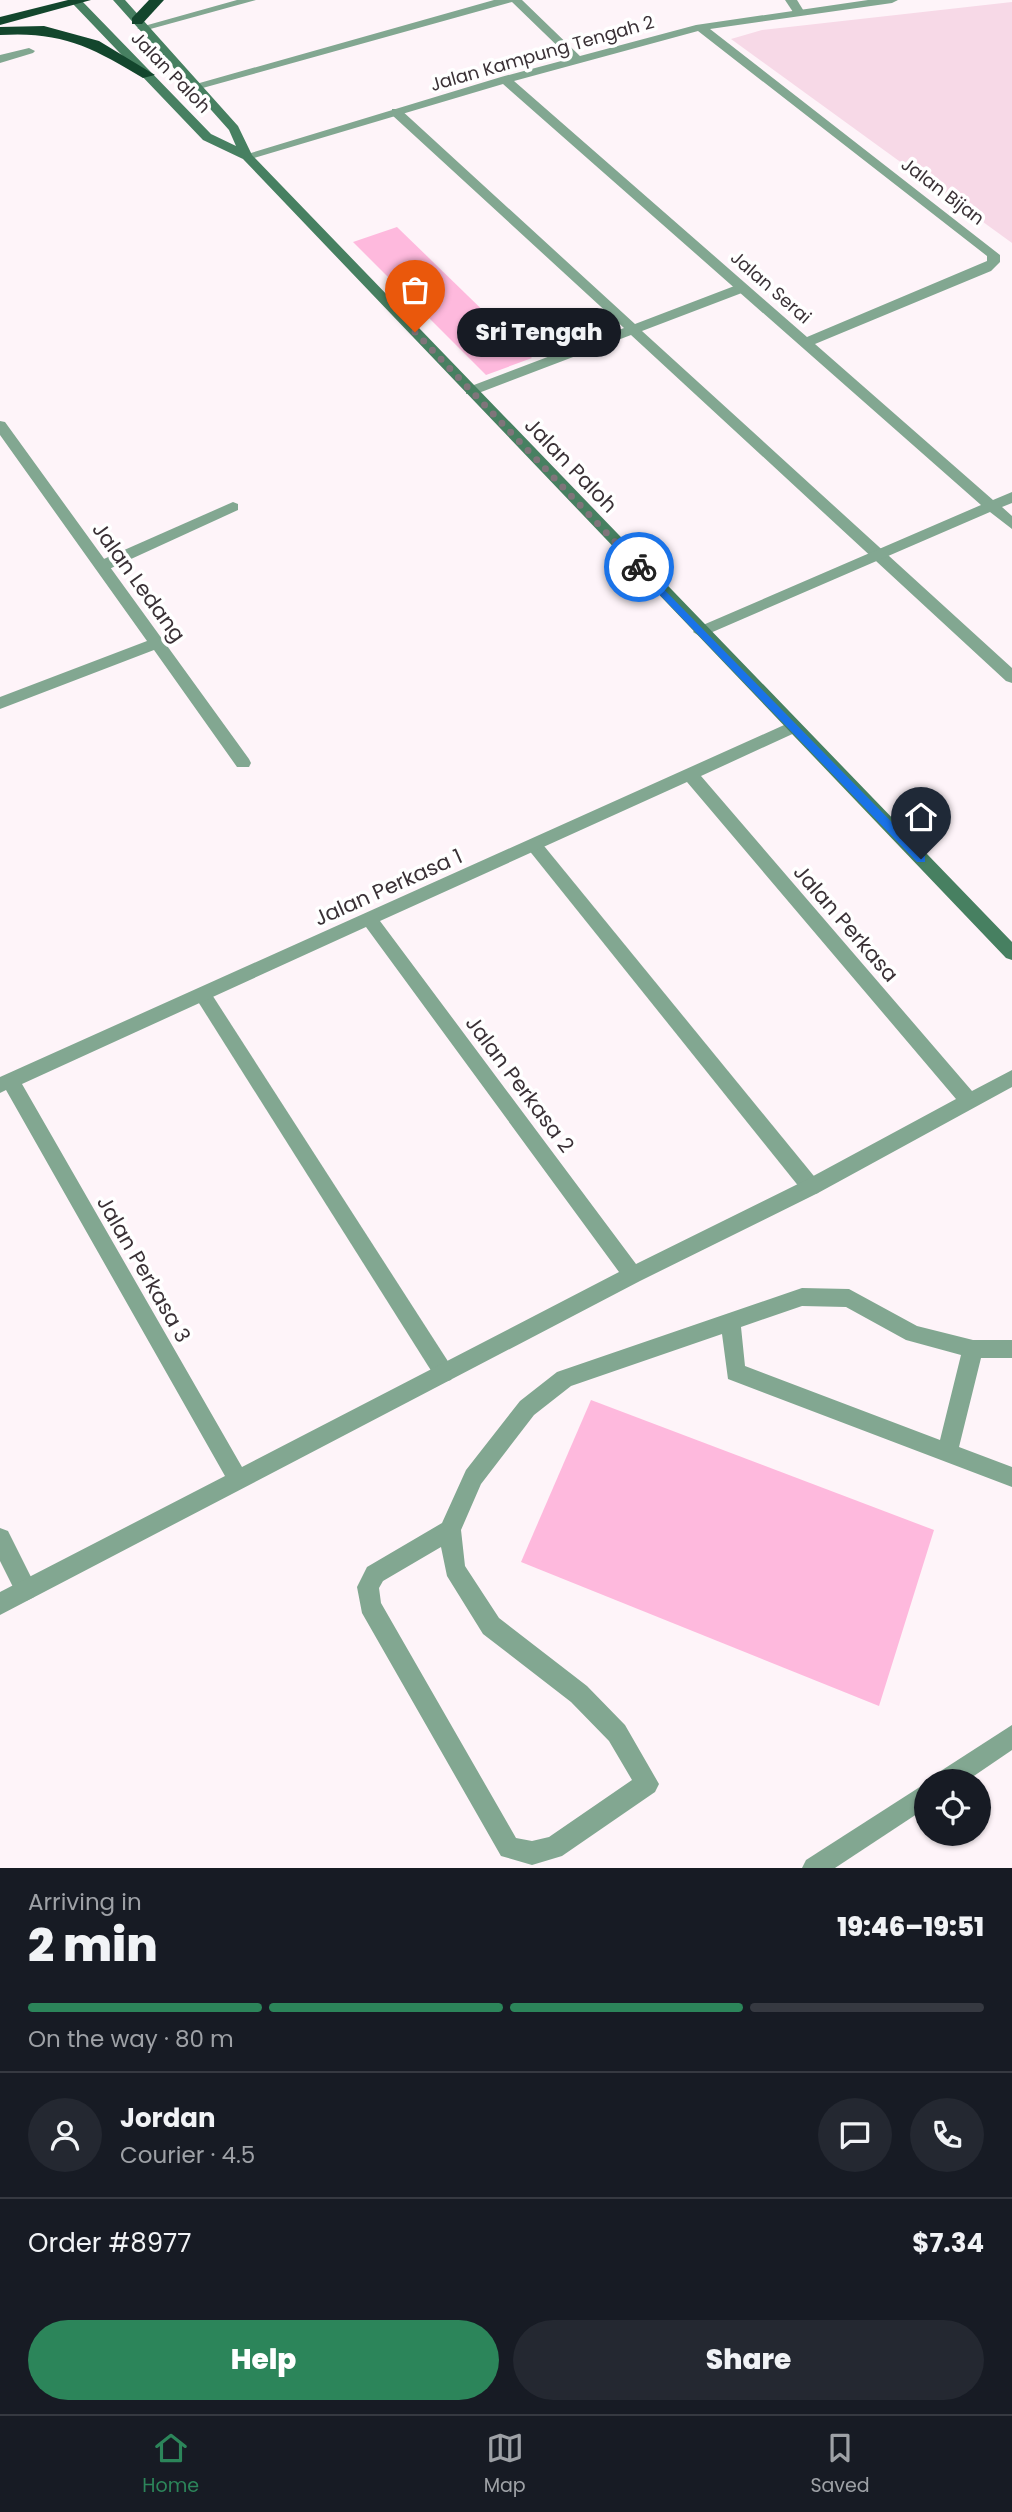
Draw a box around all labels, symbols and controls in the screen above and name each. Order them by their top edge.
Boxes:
street label: Jalan Kampung Tengah 2 [427,9,657,97]
street label: Jalan Paloh [126,26,216,118]
street label: Jalan Bijan [896,151,990,231]
street label: Jalan Serai [725,245,817,329]
pin [385,260,445,332]
icon: bag [396,271,434,309]
callout: Sri Tengah [457,308,622,356]
text: Sri Tengah [476,316,602,348]
street label: Jalan Paloh [518,411,624,519]
street label: Jalan Ledang [86,516,192,648]
courier [604,532,674,602]
icon: bike [620,548,658,586]
pin [891,787,951,859]
icon: home [902,798,940,836]
street label: Jalan Perkasa 1 [309,841,467,933]
street label: Jalan Perkasa [787,858,905,988]
street label: Jalan Perkasa 2 [459,1010,581,1158]
street label: Jalan Perkasa 3 [90,1190,198,1348]
map controls [914,1769,991,1846]
button: locate [914,1769,991,1846]
text: Arriving in [28,1886,142,1918]
text: 19:46–19:51 [837,1909,984,1945]
text: 2 min [28,1913,158,1977]
text: On the way · 80 m [28,2023,234,2055]
button: person [28,2098,102,2172]
button: chat [818,2098,892,2172]
button: phone [910,2098,984,2172]
text: Jordan [120,2100,216,2136]
text: Courier · 4.5 [120,2139,255,2171]
text: Order #8977 [28,2225,192,2261]
text: $7.34 [912,2225,984,2261]
button: Help [28,2320,499,2400]
button: Share [513,2320,984,2400]
tab: Home [142,2429,199,2500]
tab: Map [484,2429,526,2500]
tab: Saved [810,2429,870,2500]

